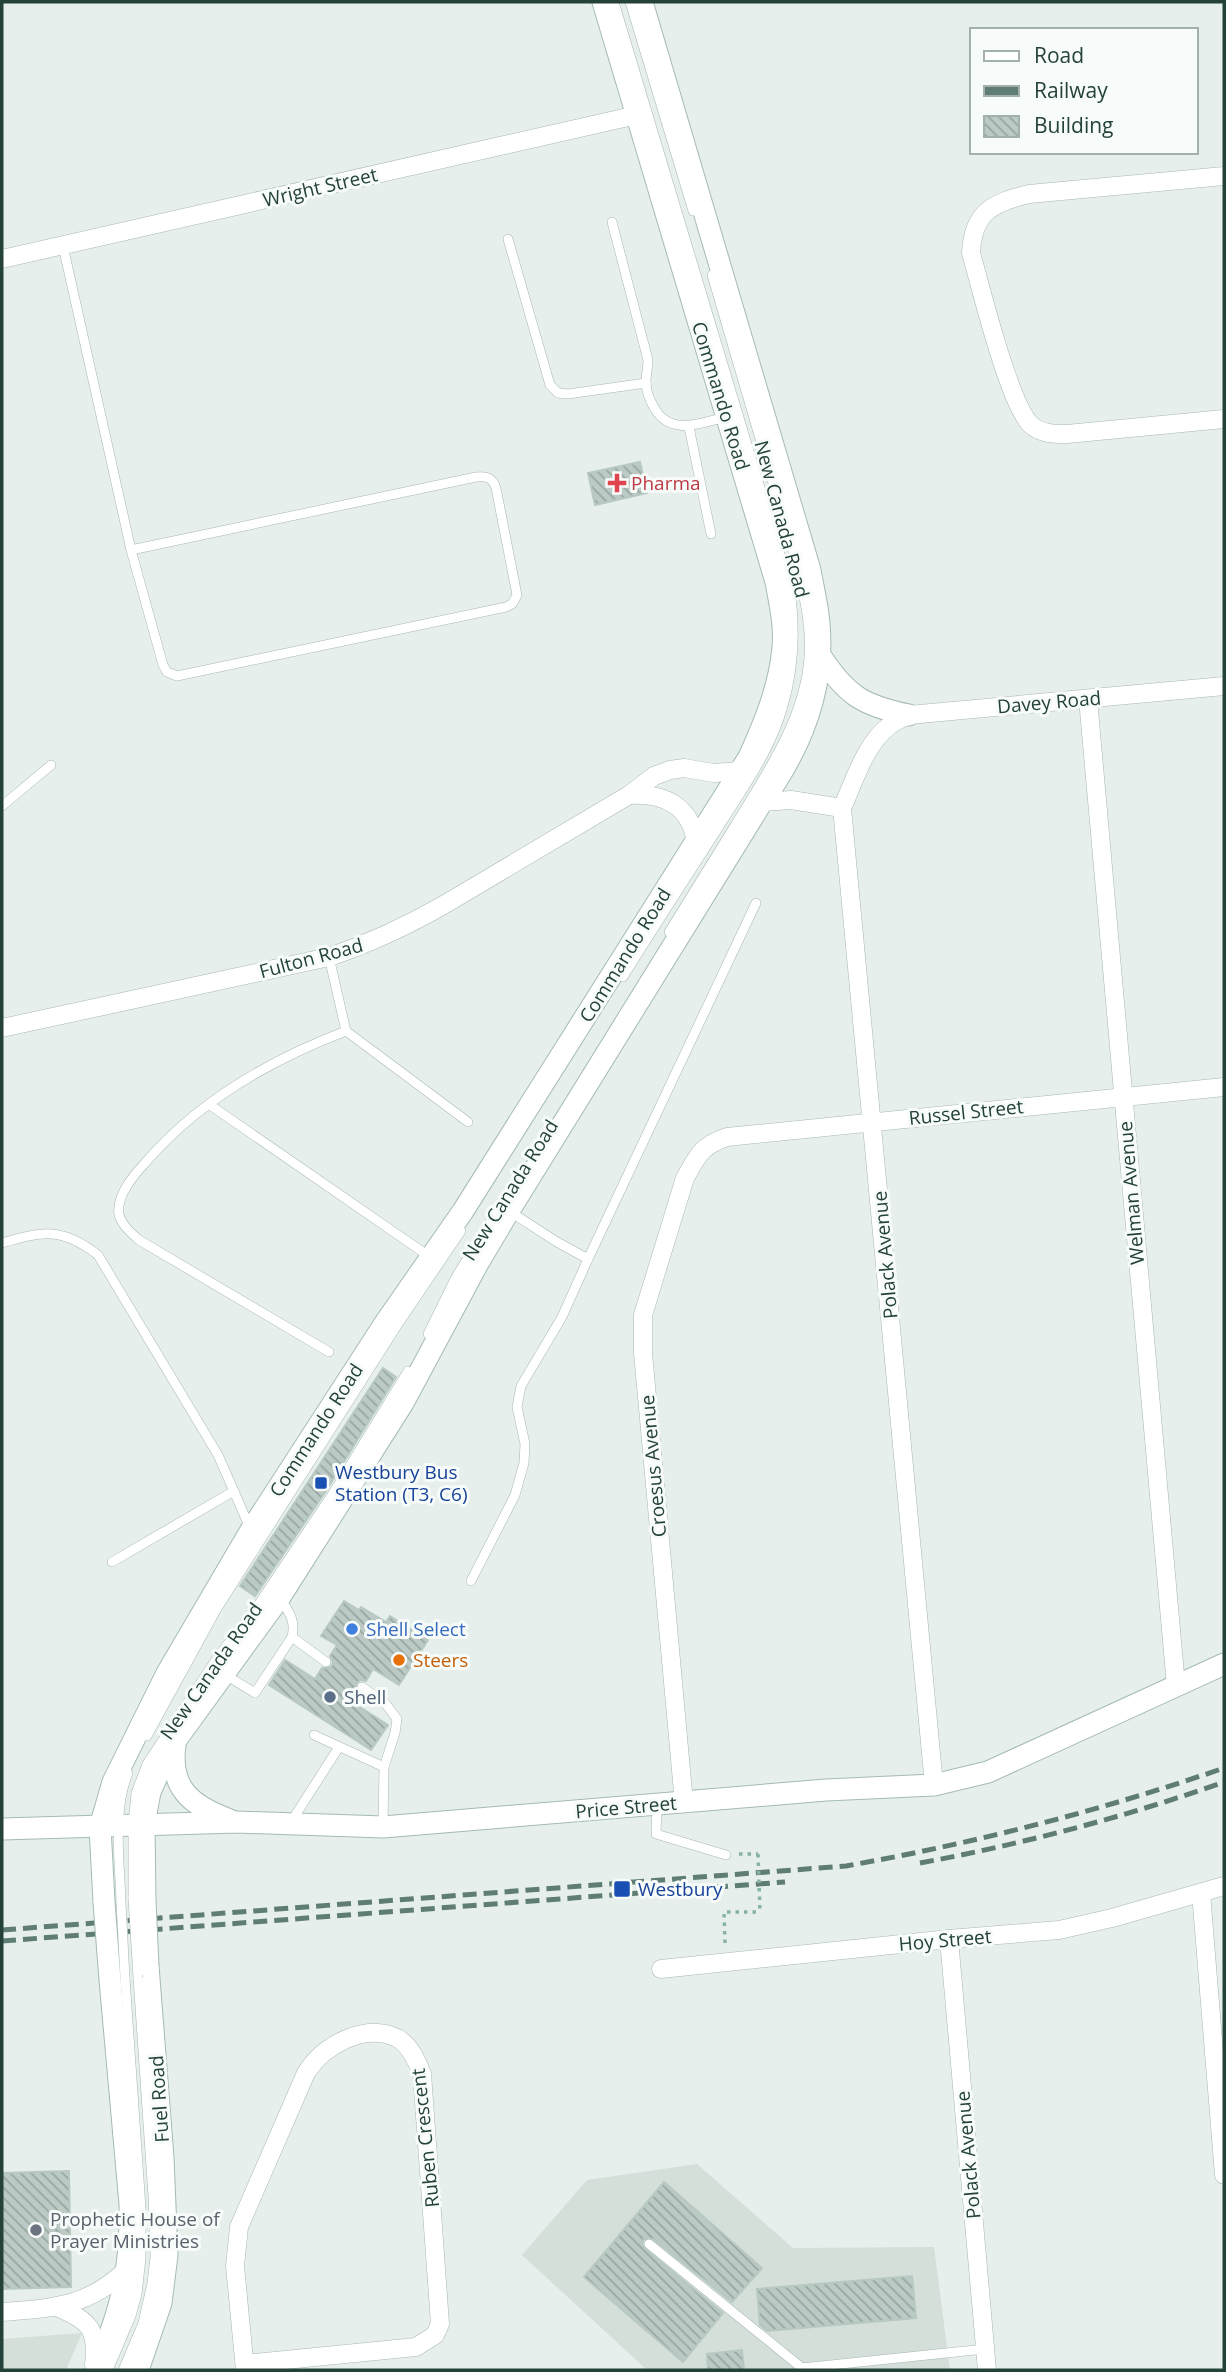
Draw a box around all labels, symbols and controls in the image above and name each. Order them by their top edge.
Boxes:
legend [970,28,1198,154]
text: Road [1034,41,1084,69]
text: Railway [1034,76,1108,104]
text: Building [1034,111,1113,139]
street label: Wright Street [260,161,380,213]
street label: Commando Road [686,319,756,473]
street label: New Canada Road [749,437,815,601]
place label: Pharma [631,470,701,496]
marker: Pharma [609,475,625,491]
street label: Davey Road [996,685,1102,719]
street label: Commando Road [573,883,677,1027]
street label: Fulton Road [256,932,366,984]
street label: Russel Street [907,1093,1025,1131]
street label: New Canada Road [456,1114,564,1266]
street label: Welman Avenue [1112,1120,1150,1266]
street label: Polack Avenue [866,1190,904,1320]
street label: Commando Road [263,1358,369,1502]
street label: Croesus Avenue [634,1394,672,1538]
place label: Westbury Bus Station (T3, C6) [335,1459,468,1507]
marker: Westbury Bus Station (T3, C6) [313,1475,329,1491]
street label: New Canada Road [154,1597,268,1745]
place label: Shell Select [366,1616,466,1642]
marker: Shell Select [344,1621,360,1637]
place label: Steers [413,1647,468,1673]
marker: Steers [391,1652,407,1668]
place label: Shell [344,1684,386,1710]
marker: Shell [322,1689,338,1705]
street label: Price Street [574,1790,678,1824]
place label: Westbury [638,1876,723,1902]
marker: Westbury [612,1879,632,1899]
street label: Hoy Street [898,1923,993,1957]
street label: Fuel Road [143,2055,175,2143]
street label: Ruben Crescent [405,2067,445,2209]
street label: Polack Avenue [949,2090,987,2220]
place label: Prophetic House of Prayer Ministries [50,2206,221,2254]
marker: Prophetic House of Prayer Ministries [28,2222,44,2238]

